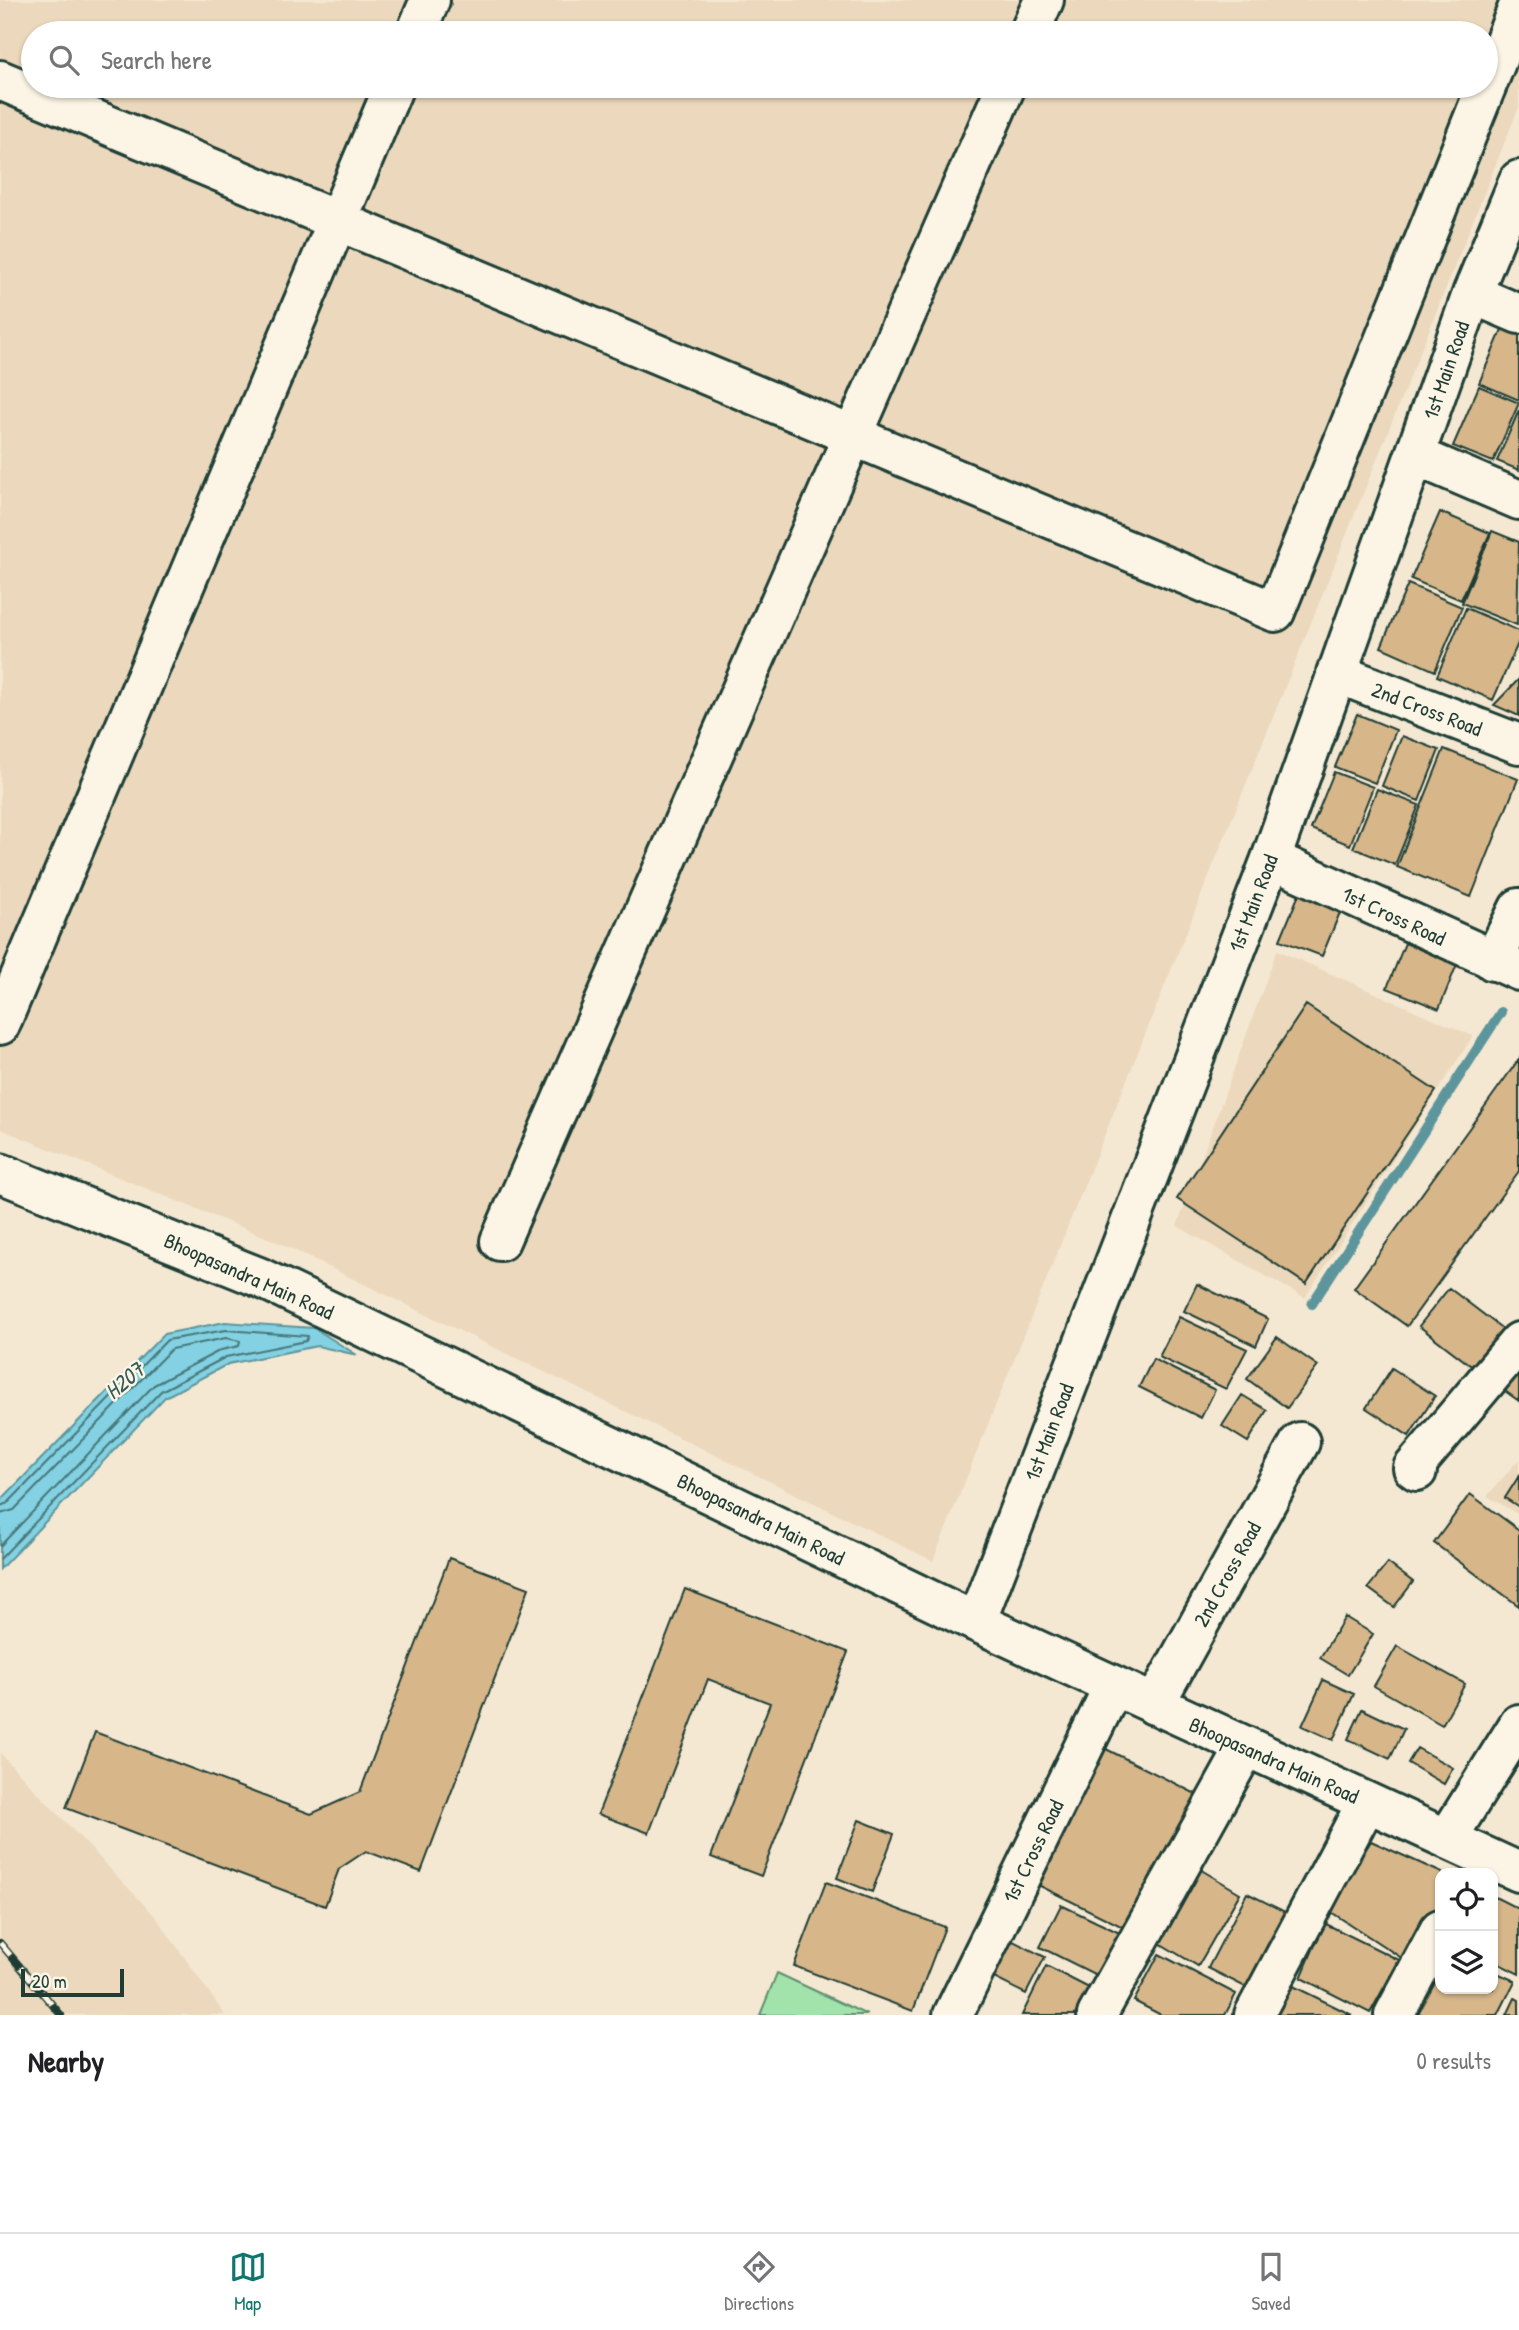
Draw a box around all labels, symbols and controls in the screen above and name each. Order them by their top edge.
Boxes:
search box [21,21,1498,98]
icon: search [45,41,83,79]
text: Search here [101,42,212,77]
street label: 1st Main Road [1416,317,1476,423]
street label: 2nd Cross Road [1368,675,1486,743]
street label: 1st Main Road [1221,850,1285,956]
street label: 1st Cross Road [1337,879,1451,953]
street label: Bhoopasandra Main Road [160,1226,338,1326]
water label: H207 [97,1353,152,1406]
street label: 1st Main Road [1017,1379,1081,1485]
street label: Bhoopasandra Main Road [672,1466,850,1572]
street label: 2nd Cross Road [1186,1516,1268,1632]
street label: Bhoopasandra Main Road [1185,1710,1363,1810]
street label: 1st Cross Road [996,1795,1070,1907]
map controls [1435,1868,1498,1994]
button: locate [1435,1868,1498,1931]
button: layers [1435,1931,1498,1994]
scale bar [21,1966,124,1998]
text: 20 m [32,1968,67,1994]
text: Nearby [28,2041,104,2081]
text: 0 results [1416,2045,1491,2076]
tab: Map [229,2248,267,2316]
tab: Directions [724,2248,794,2316]
tab: Saved [1252,2248,1290,2316]

